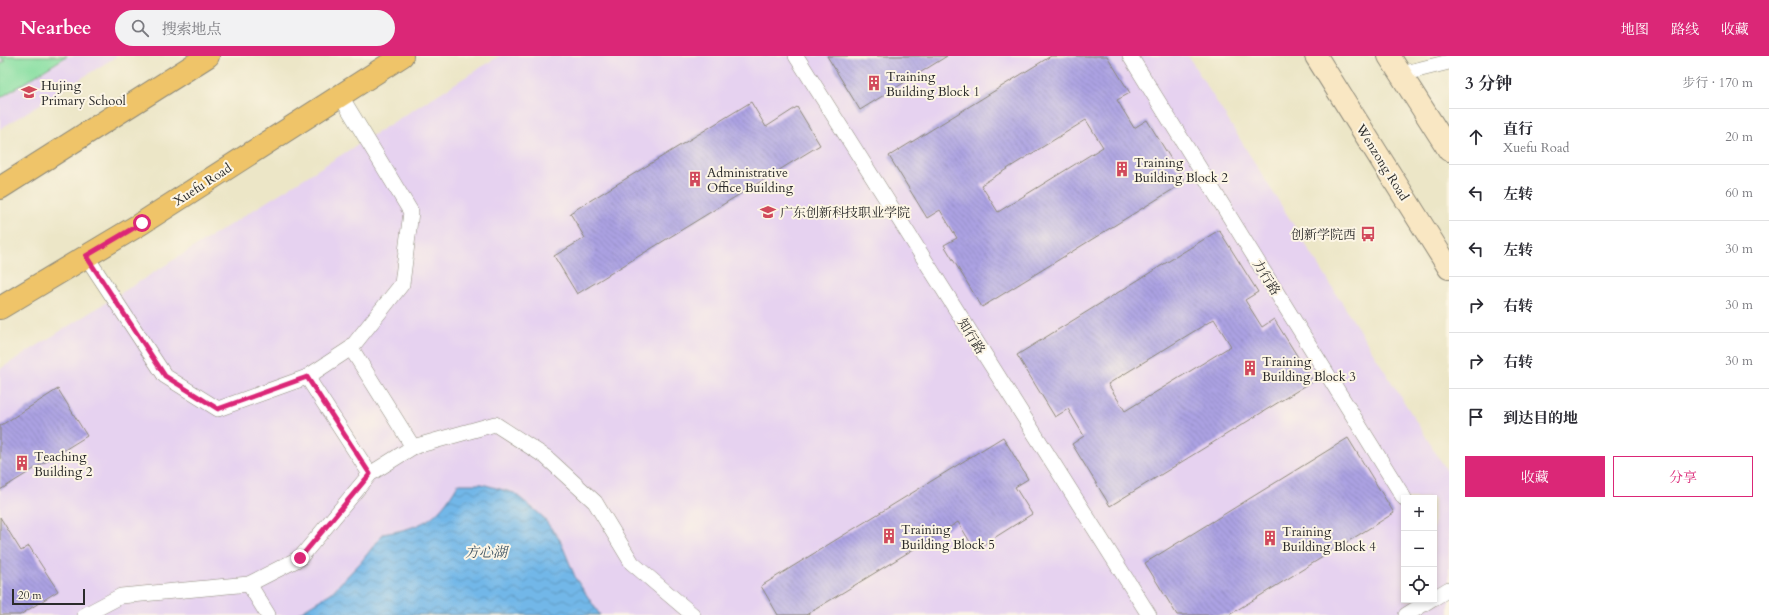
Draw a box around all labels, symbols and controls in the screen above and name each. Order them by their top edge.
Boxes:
search box [115,10,395,46]
text: Nearbee [20,15,91,41]
icon: search [129,17,151,39]
text: 搜索地点 [161,19,222,39]
text: 地图 [1621,20,1649,39]
text: 路线 [1671,20,1699,39]
text: 收藏 [1721,20,1749,39]
place label: Training Building Block 1 [886,68,980,101]
text: 3 分钟 [1465,72,1512,95]
building icon: Training Building Block 1 [865,74,883,92]
text: 步行 · 170 m [1682,74,1753,92]
place label: Hujing Primary School [41,77,126,110]
school or university icon: Hujing Primary School [20,83,38,101]
text: 直行 [1503,119,1533,139]
street label: Wenzong Road [1351,120,1413,204]
icon: ahead [1465,126,1487,148]
text: 20 m [1725,128,1753,146]
text: Xuefu Road [1503,139,1569,157]
place label: Training Building Block 2 [1134,154,1228,187]
street label: Xuefu Road [170,159,235,210]
building icon: Training Building Block 2 [1113,160,1131,178]
place label: Administrative Office Building [707,164,794,197]
building icon: Administrative Office Building [686,170,704,188]
icon: left [1465,182,1487,204]
text: 左转 [1503,184,1533,204]
text: 60 m [1725,184,1753,202]
school or university icon: 广东创新科技职业学院 [759,203,777,221]
place label: 广东创新科技职业学院 [780,204,910,222]
route start [133,214,151,232]
bus stop icon: 创新学院西 [1359,225,1377,243]
place label: 创新学院西 [1291,226,1356,244]
icon: left [1465,238,1487,260]
text: 左转 [1503,240,1533,260]
text: 30 m [1725,240,1753,258]
street label: 力行路 [1248,256,1284,299]
icon: right [1465,294,1487,316]
text: 右转 [1503,296,1533,316]
text: 30 m [1725,296,1753,314]
street label: 知行路 [953,315,989,358]
icon: right [1465,350,1487,372]
text: 右转 [1503,352,1533,372]
text: 30 m [1725,352,1753,370]
place label: Training Building Block 3 [1262,353,1356,386]
building icon: Training Building Block 3 [1241,359,1259,377]
icon: arrive [1465,406,1487,428]
text: 到达目的地 [1503,408,1578,428]
place label: Teaching Building 2 [34,448,93,481]
building icon: Teaching Building 2 [13,454,31,472]
button: 收藏 [1465,456,1605,497]
button: 分享 [1613,456,1753,497]
map controls [1401,495,1437,603]
button: + [1401,495,1437,531]
place label: Training Building Block 5 [901,521,995,554]
place label: Training Building Block 4 [1282,523,1376,556]
building icon: Training Building Block 5 [880,527,898,545]
building icon: Training Building Block 4 [1261,529,1279,547]
button: − [1401,531,1437,567]
water label: 方心湖 [465,543,510,562]
route end [291,549,309,567]
button: locate [1401,567,1437,603]
scale bar [12,587,85,606]
text: 20 m [18,588,42,603]

